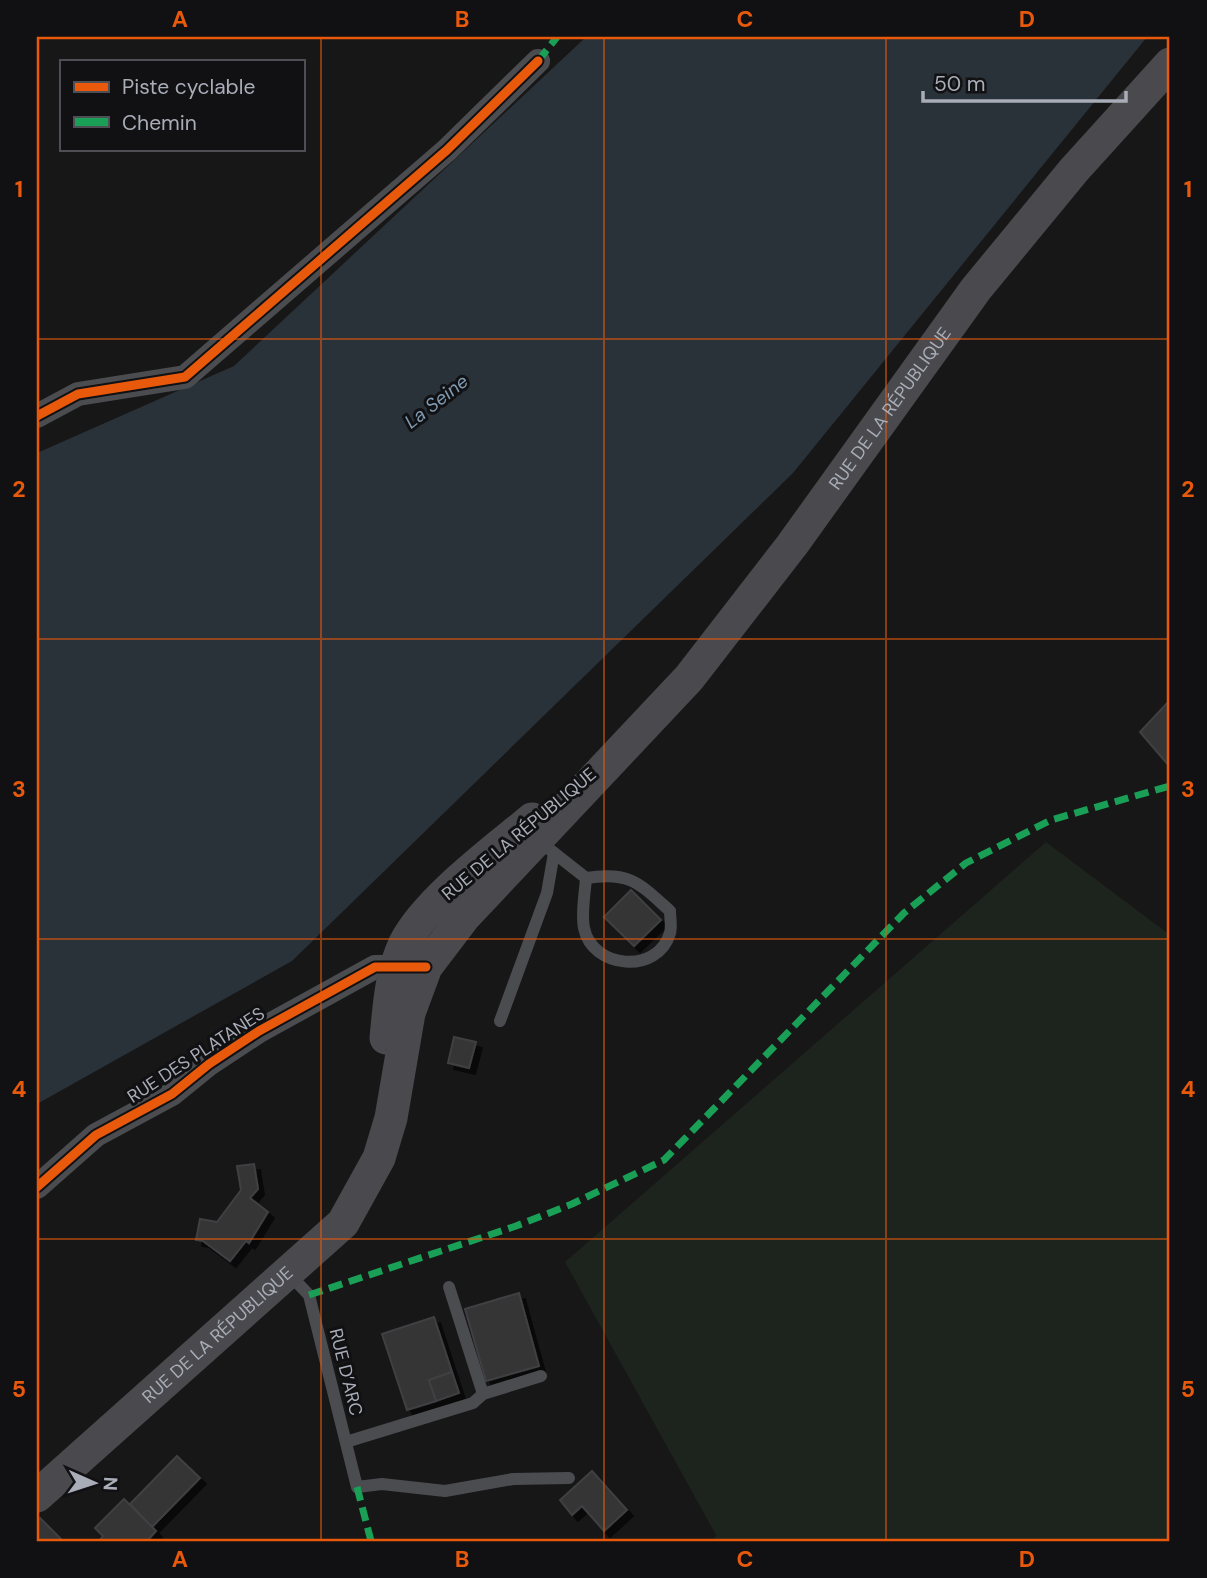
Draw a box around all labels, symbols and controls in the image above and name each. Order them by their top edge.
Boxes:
text: A [172,4,188,34]
text: B [455,4,469,34]
text: C [737,4,753,34]
text: D [1019,4,1035,34]
legend [60,60,304,150]
scale bar [923,60,1126,104]
text: 50 m [934,70,985,98]
text: Piste cyclable [122,73,255,101]
text: Chemin [122,109,197,137]
text: 1 [15,174,23,204]
text: 1 [1184,174,1192,204]
street label: RUE DE LA RÉPUBLIQUE [824,323,957,495]
water label: La Seine [399,369,473,434]
text: 2 [12,474,26,504]
text: 2 [1181,474,1195,504]
street label: RUE DE LA RÉPUBLIQUE [437,762,601,906]
text: 3 [12,774,26,804]
text: 3 [1181,774,1195,804]
street label: RUE DES PLATANES [123,1002,269,1108]
text: 4 [12,1074,27,1104]
text: 4 [1181,1074,1196,1104]
street label: RUE DE LA RÉPUBLIQUE [137,1261,298,1409]
street label: RUE D’ARC [324,1326,368,1418]
text: 5 [12,1374,26,1404]
text: 5 [1181,1374,1195,1404]
north arrow [60,1448,130,1518]
text: N [98,1476,123,1491]
text: A [172,1544,188,1574]
text: B [455,1544,469,1574]
text: C [737,1544,753,1574]
text: D [1019,1544,1035,1574]

